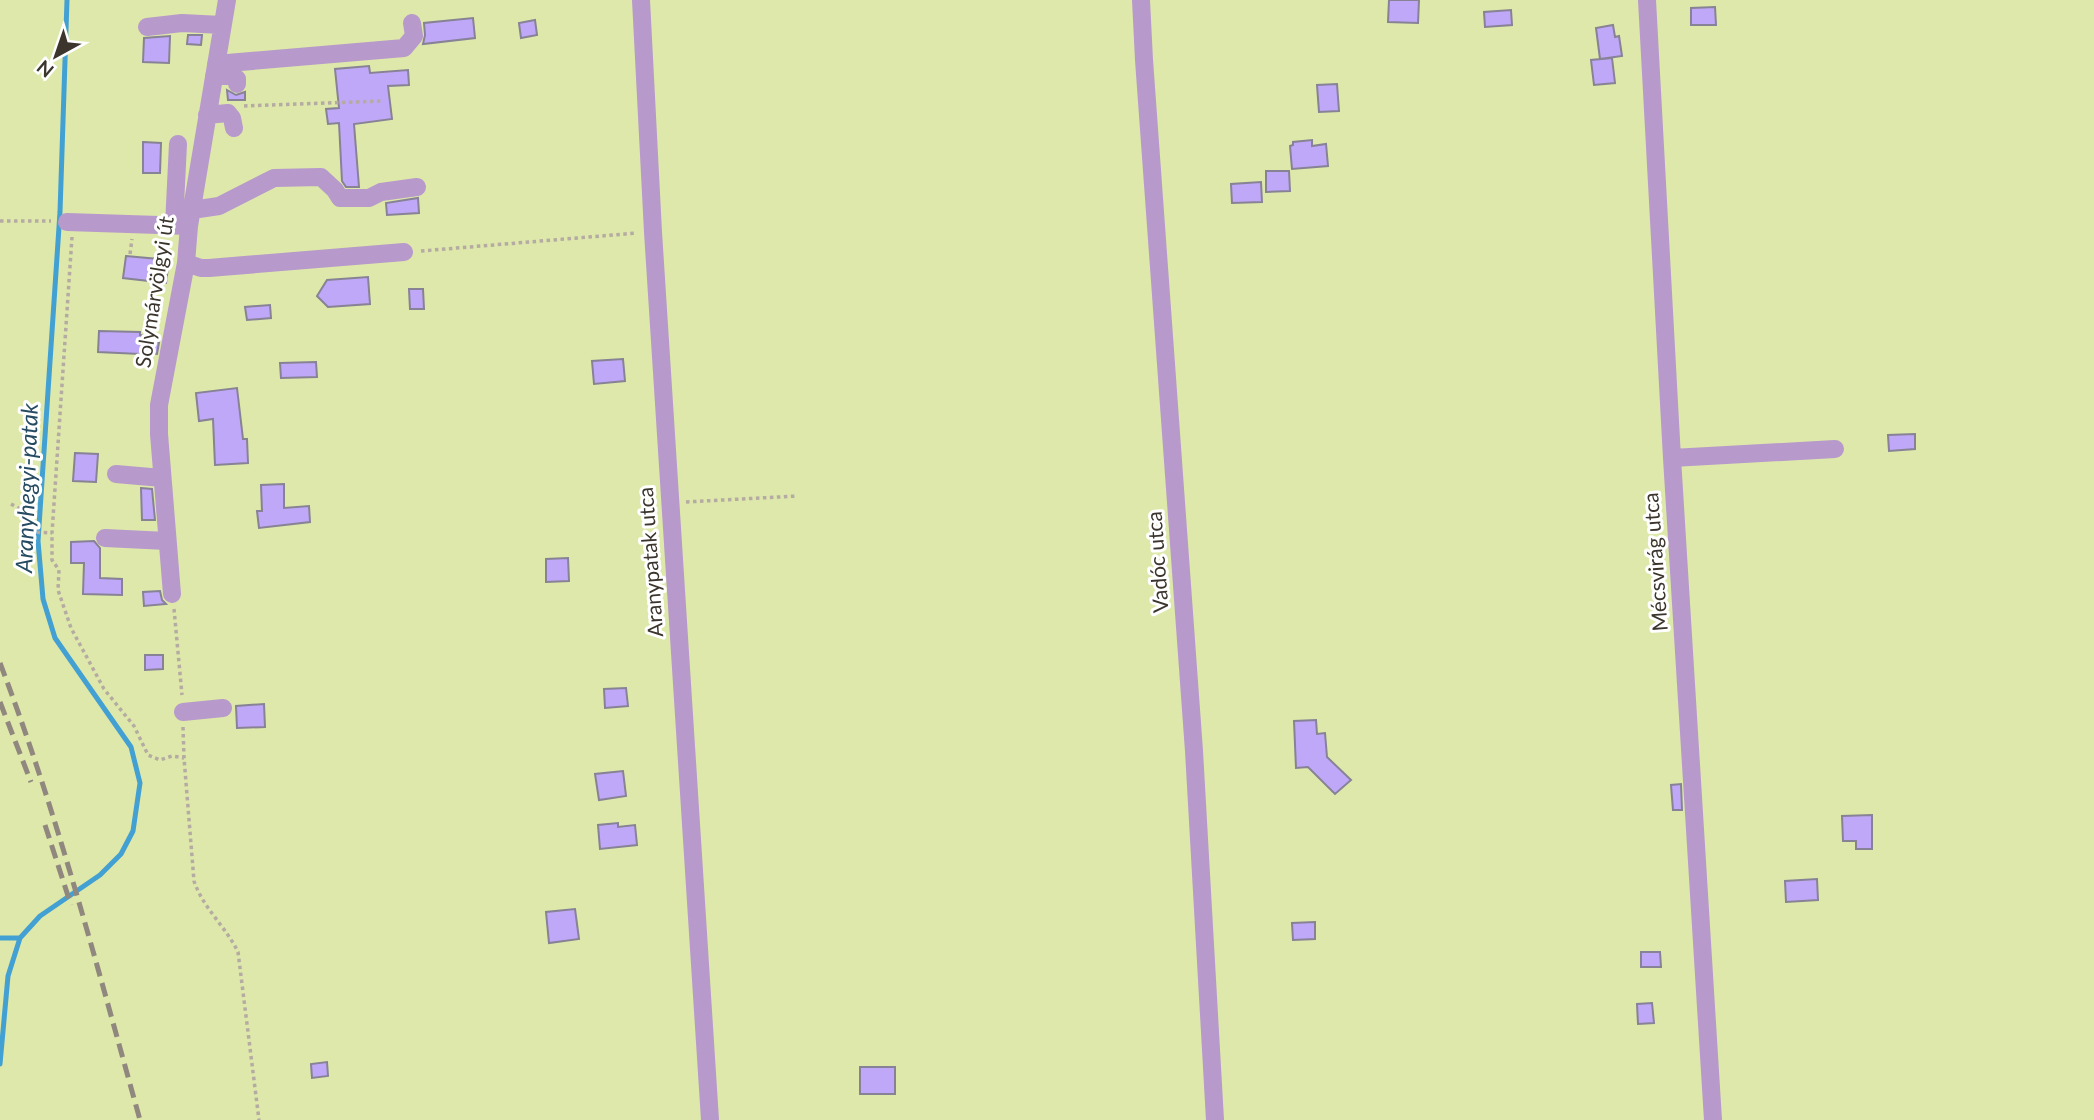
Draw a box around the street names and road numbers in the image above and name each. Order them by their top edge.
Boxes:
street label: Solymárvölgyi út [129,214,178,369]
street label: Aranypatak utca [632,486,667,638]
street label: Mécsvirág utca [1637,492,1672,632]
street label: Vadóc utca [1140,510,1173,614]

